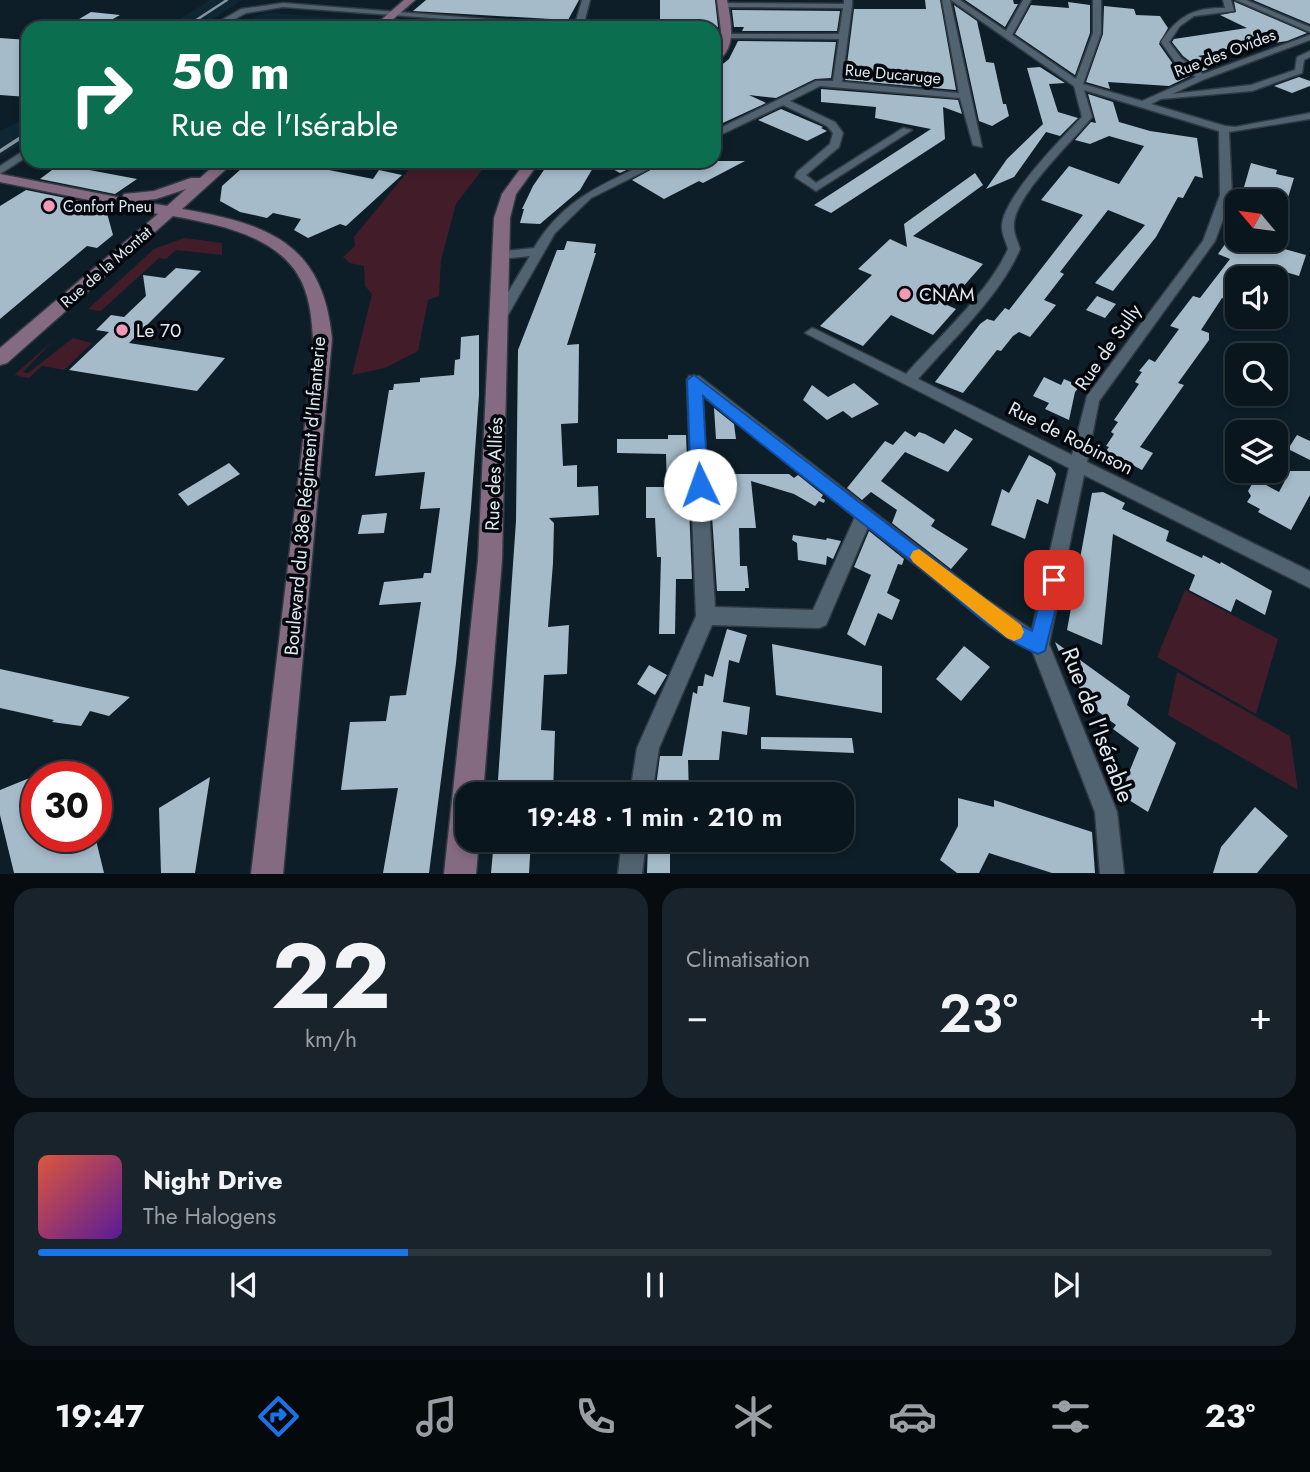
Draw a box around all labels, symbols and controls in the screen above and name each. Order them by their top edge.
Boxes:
street label: Rue des Ovides [1171,23,1279,83]
text: 50 m [171,37,290,107]
icon: right [56,49,147,140]
street label: Rue Ducaruge [844,58,942,90]
text: Rue de l'Isérable [171,102,398,148]
north arrow [1225,189,1288,252]
map controls [1225,189,1288,483]
place label: Confort Pneu [63,195,152,218]
marker: Confort Pneu [41,198,57,214]
street label: Rue de la Montat [55,221,157,313]
button: sound [1225,266,1288,329]
place label: CNAM [919,281,975,308]
marker: CNAM [897,286,913,302]
street label: Rue de Sully [1068,298,1148,396]
place label: Le 70 [136,317,181,344]
marker: Le 70 [114,322,130,338]
street label: Boulevard du 38e Régiment d'Infanterie [278,335,332,657]
button: search [1225,343,1288,406]
street label: Rue de Robinson [1004,395,1138,481]
street label: Rue des Alliés [479,416,509,531]
button: layers [1225,420,1288,483]
position arrow [663,448,737,522]
pin [1024,550,1084,610]
icon: arrive [1035,561,1073,599]
street label: Rue de l'Isérable [1053,643,1143,807]
speed limit sign: 30 [21,761,112,852]
text: 19:48 · 1 min · 210 m [527,798,782,836]
text: 22 [271,911,391,1042]
text: Climatisation [686,942,810,976]
text: 23° [939,976,1018,1052]
text: − [686,988,708,1043]
text: + [1249,988,1272,1043]
text: km/h [305,1022,357,1056]
text: Night Drive [143,1161,283,1199]
text: The Halogens [143,1199,276,1233]
icon: previous [225,1266,263,1304]
icon: pause [636,1266,674,1304]
icon: next [1047,1266,1085,1304]
icon: directions [254,1392,303,1441]
icon: music [412,1392,461,1441]
icon: phone [571,1392,620,1441]
icon: climate [729,1392,778,1441]
icon: car [888,1392,937,1441]
icon: filters [1046,1392,1095,1441]
text: 19:47 [55,1393,144,1439]
text: 23° [1205,1393,1255,1439]

